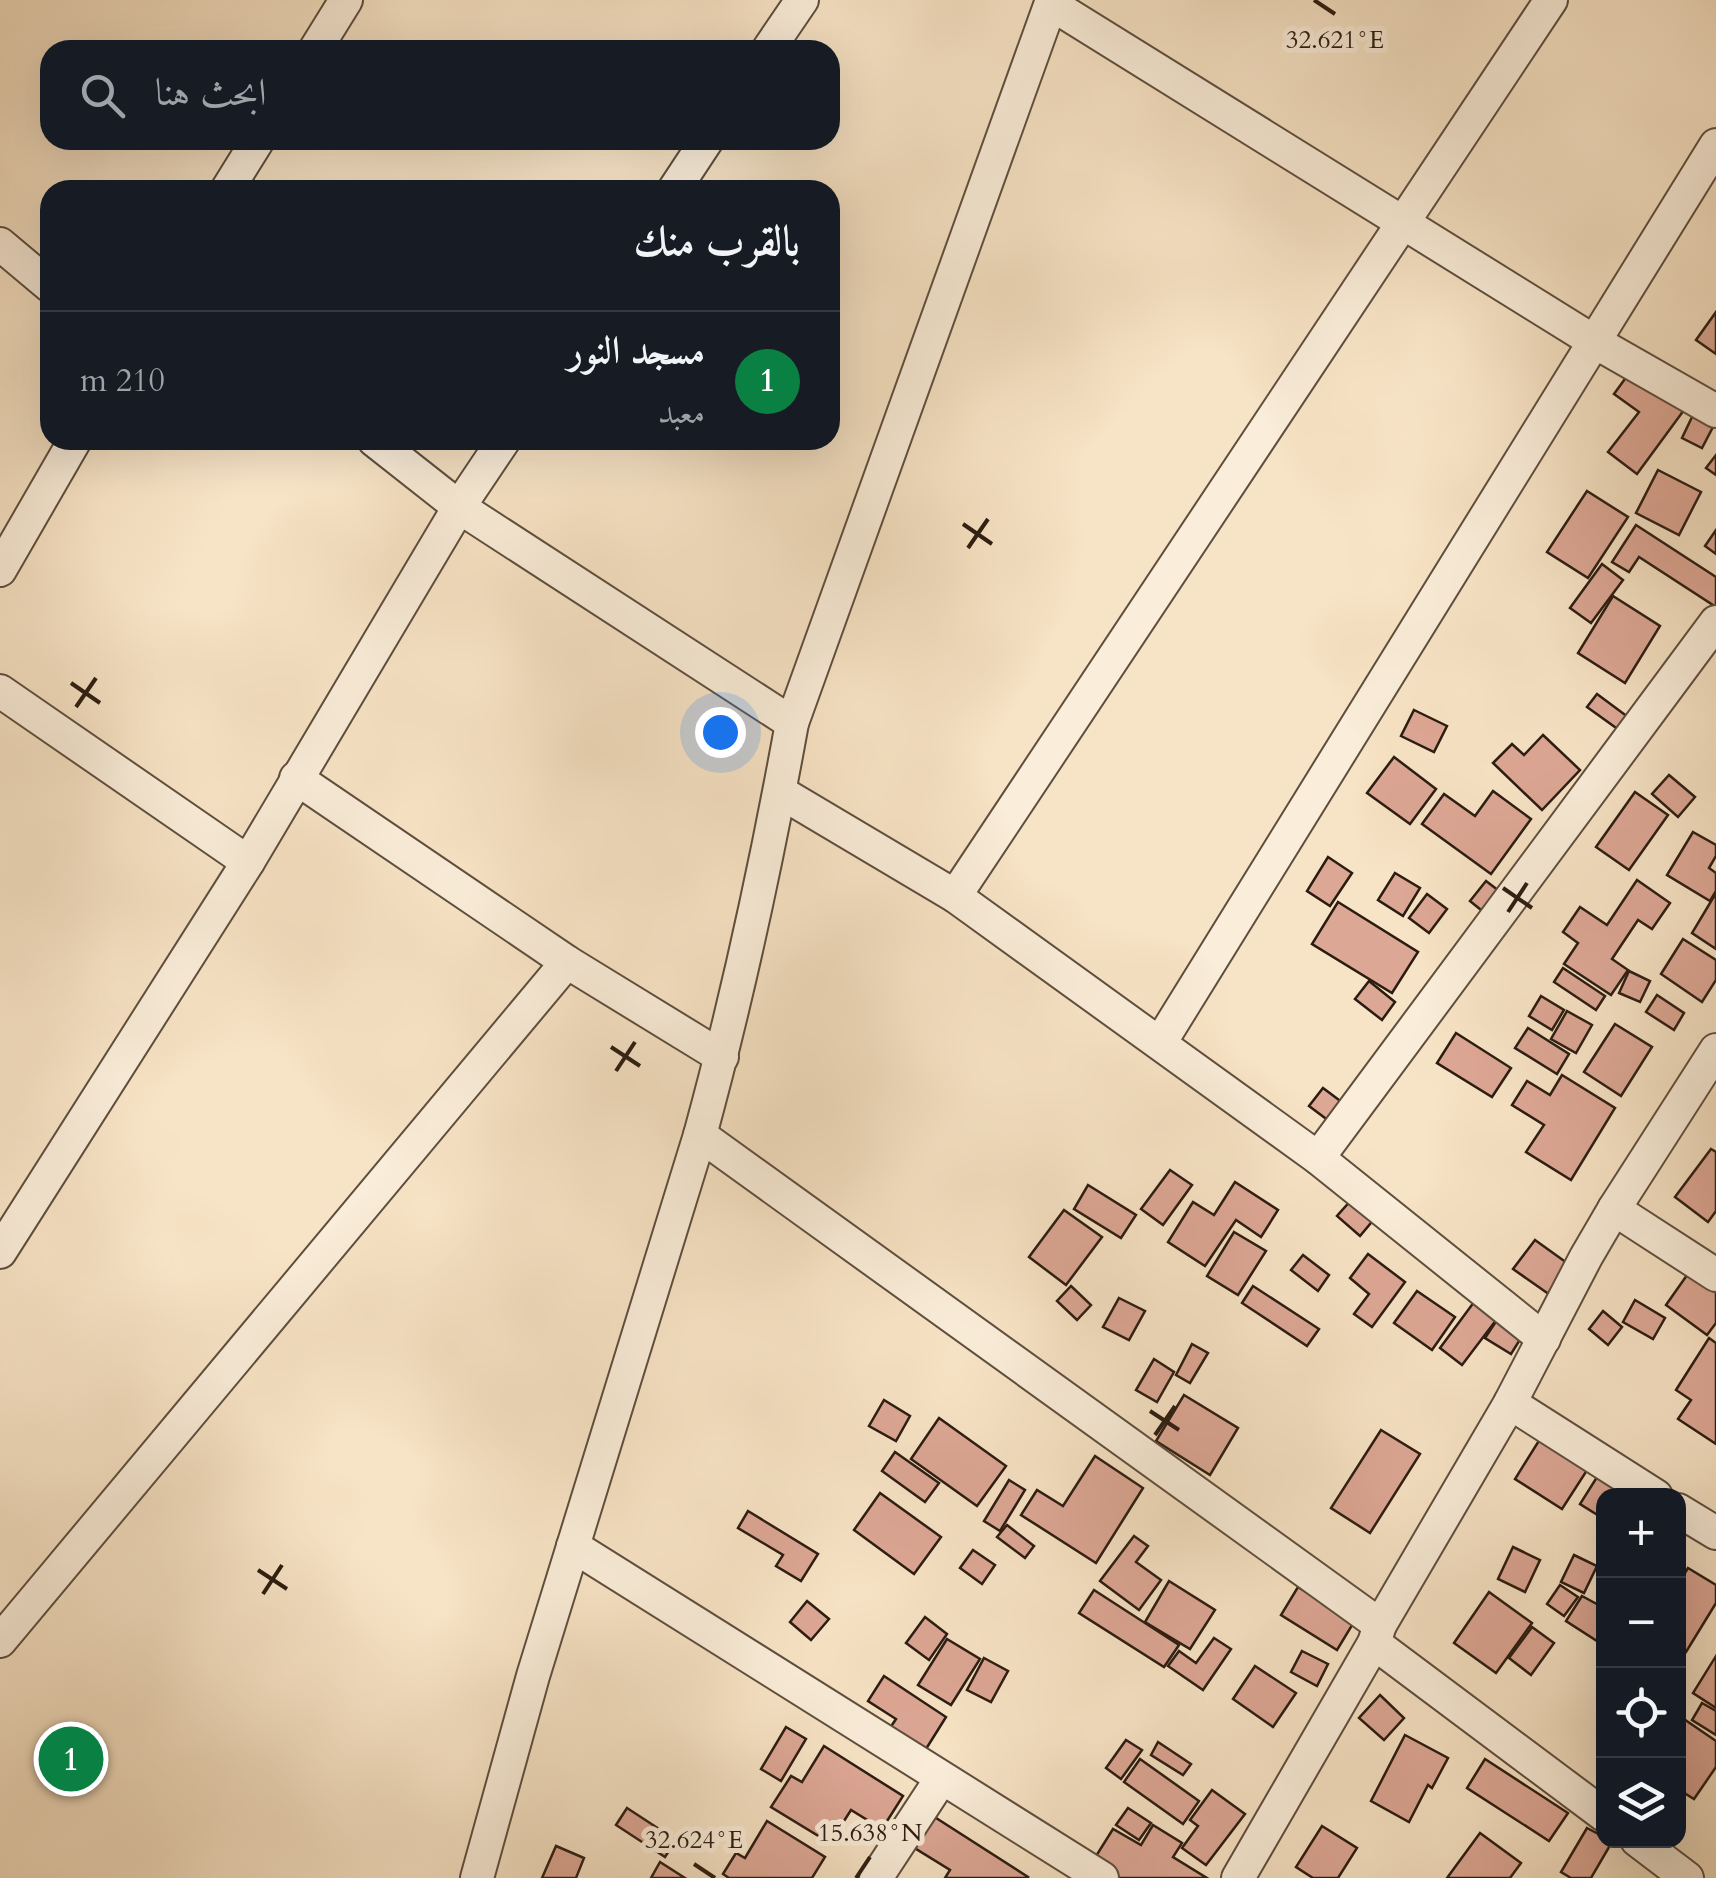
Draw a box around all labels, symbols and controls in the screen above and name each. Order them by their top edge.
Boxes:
text: 32.621°E [1286,23,1384,57]
search box [40,40,840,150]
text: ابحث هنا [155,67,267,119]
icon: search [75,68,130,123]
text: بالقرب منك [633,213,800,270]
text: مسجد النور [568,325,705,377]
text: 210 m [80,359,165,403]
text: 1 [759,359,776,403]
text: معبد [658,391,705,435]
your location [695,707,746,758]
map controls [1596,1488,1686,1848]
button: + [1596,1488,1686,1578]
button: − [1596,1578,1686,1668]
button: locate [1596,1668,1686,1758]
pin: 1 [38,1722,104,1796]
button: layers [1596,1758,1686,1848]
text: 15.638°N [818,1816,922,1850]
text: 32.624°E [645,1823,743,1857]

